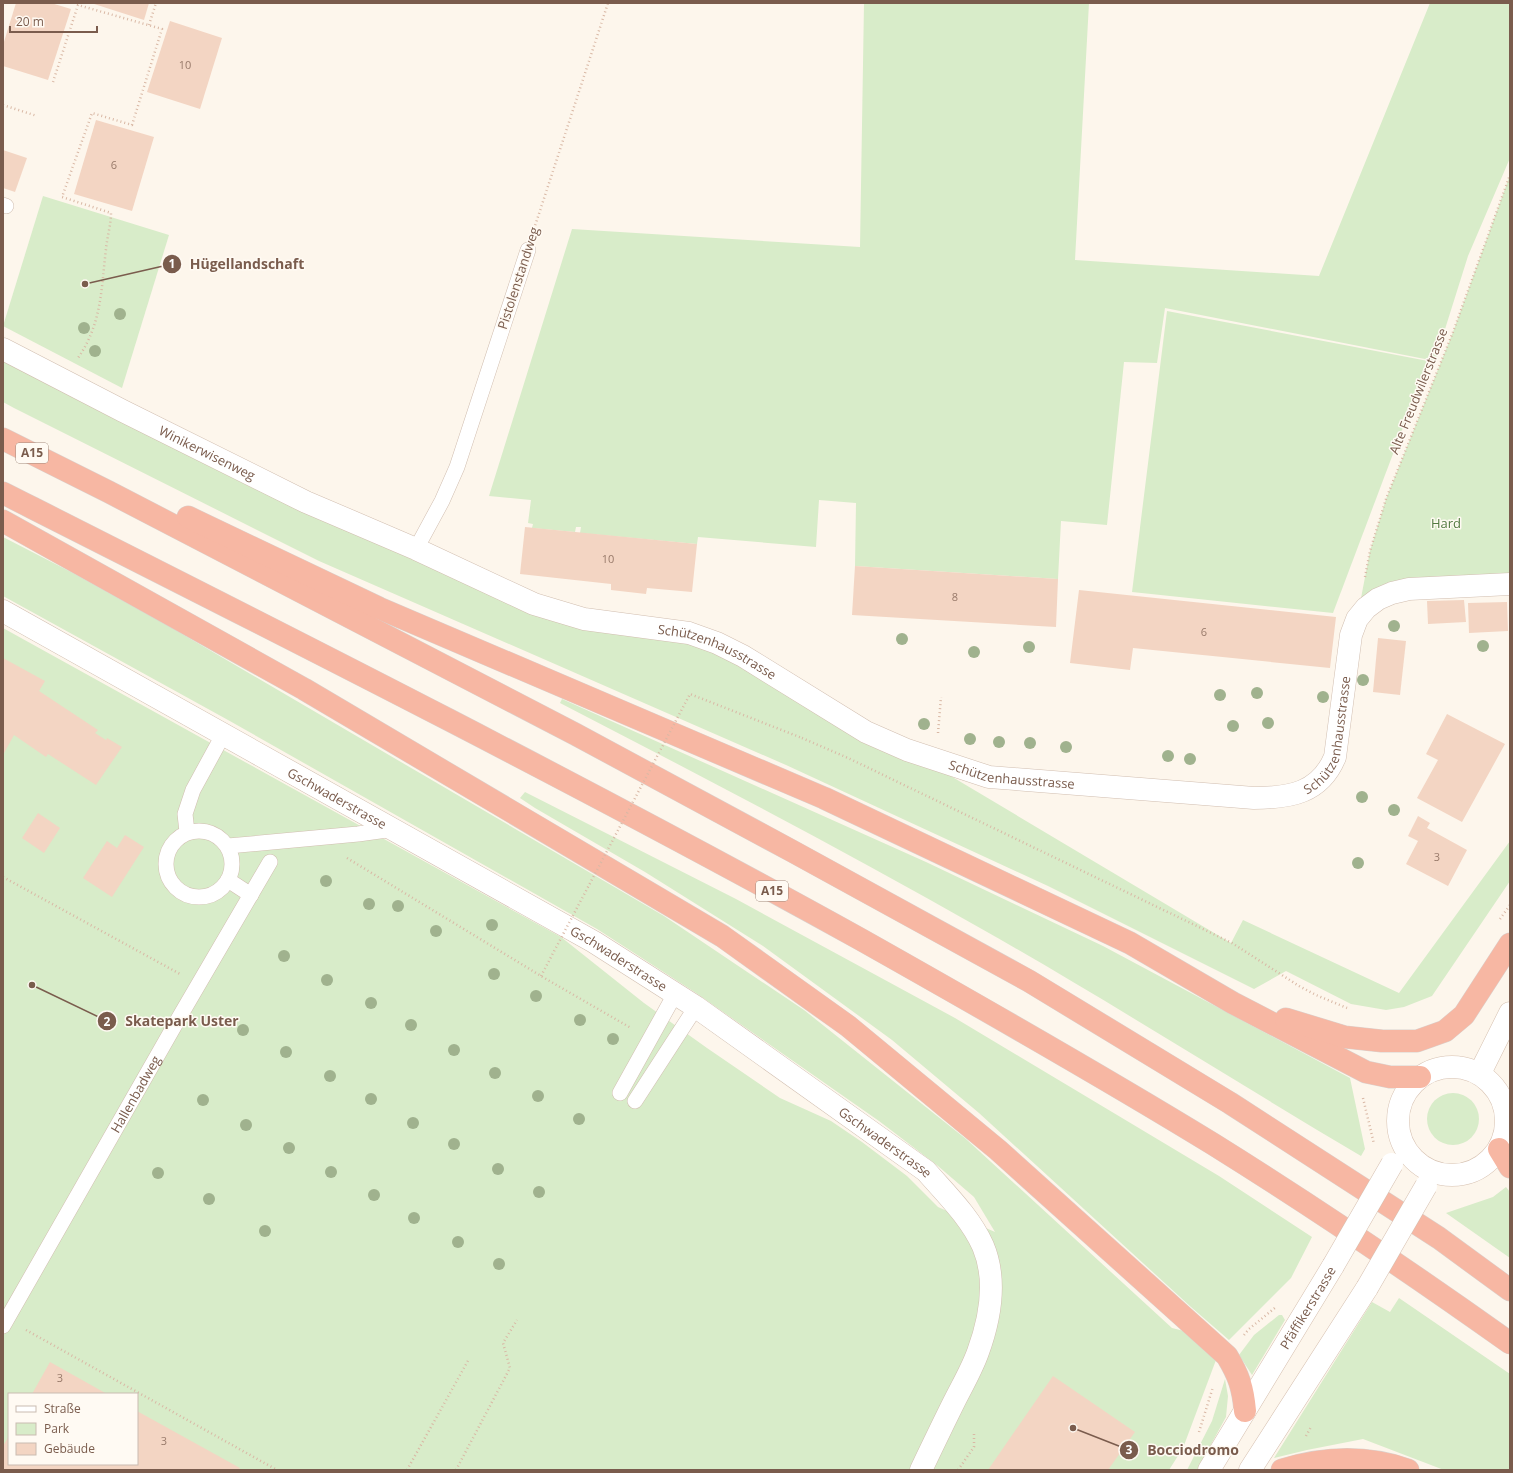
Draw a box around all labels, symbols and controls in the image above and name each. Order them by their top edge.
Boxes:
scale bar [10,8,97,34]
text: 20 m [16,13,44,30]
house number: 10 [179,57,191,72]
house number: 6 [111,157,117,172]
street label: Pistolenstandweg [493,224,543,332]
callout: Hügellandschaft [162,251,312,277]
text: Hügellandschaft [190,254,304,273]
text: 1 [169,255,175,272]
street label: Alte Freudwilerstrasse [1384,325,1452,457]
street label: Winikerwisenweg [156,421,258,484]
road number: A15 [16,443,48,463]
park label: Hard [1431,514,1461,532]
house number: 10 [602,551,614,566]
house number: 8 [952,589,958,604]
street label: Schützenhausstrasse [657,620,780,684]
house number: 6 [1201,624,1207,639]
street label: Schützenhausstrasse [1300,675,1355,798]
street label: Schützenhausstrasse [946,755,1076,793]
street label: Gschwaderstrasse [284,763,390,833]
house number: 3 [1434,849,1440,864]
road number: A15 [756,881,788,901]
street label: Gschwaderstrasse [567,922,671,995]
callout: Skatepark Uster [97,1008,247,1034]
text: Skatepark Uster [125,1011,239,1030]
text: 2 [104,1013,111,1030]
street label: Hallenbadweg [106,1052,165,1136]
street label: Gschwaderstrasse [835,1103,936,1181]
street label: Pfäffikerstrasse [1276,1263,1340,1353]
house number: 3 [57,1370,63,1385]
legend [8,1393,138,1465]
text: Straße [44,1400,81,1417]
text: Park [44,1420,70,1437]
house number: 3 [161,1433,167,1448]
callout: Bocciodromo [1119,1437,1246,1463]
text: Gebäude [44,1440,95,1457]
text: Bocciodromo [1147,1440,1239,1459]
text: 3 [1126,1441,1133,1458]

